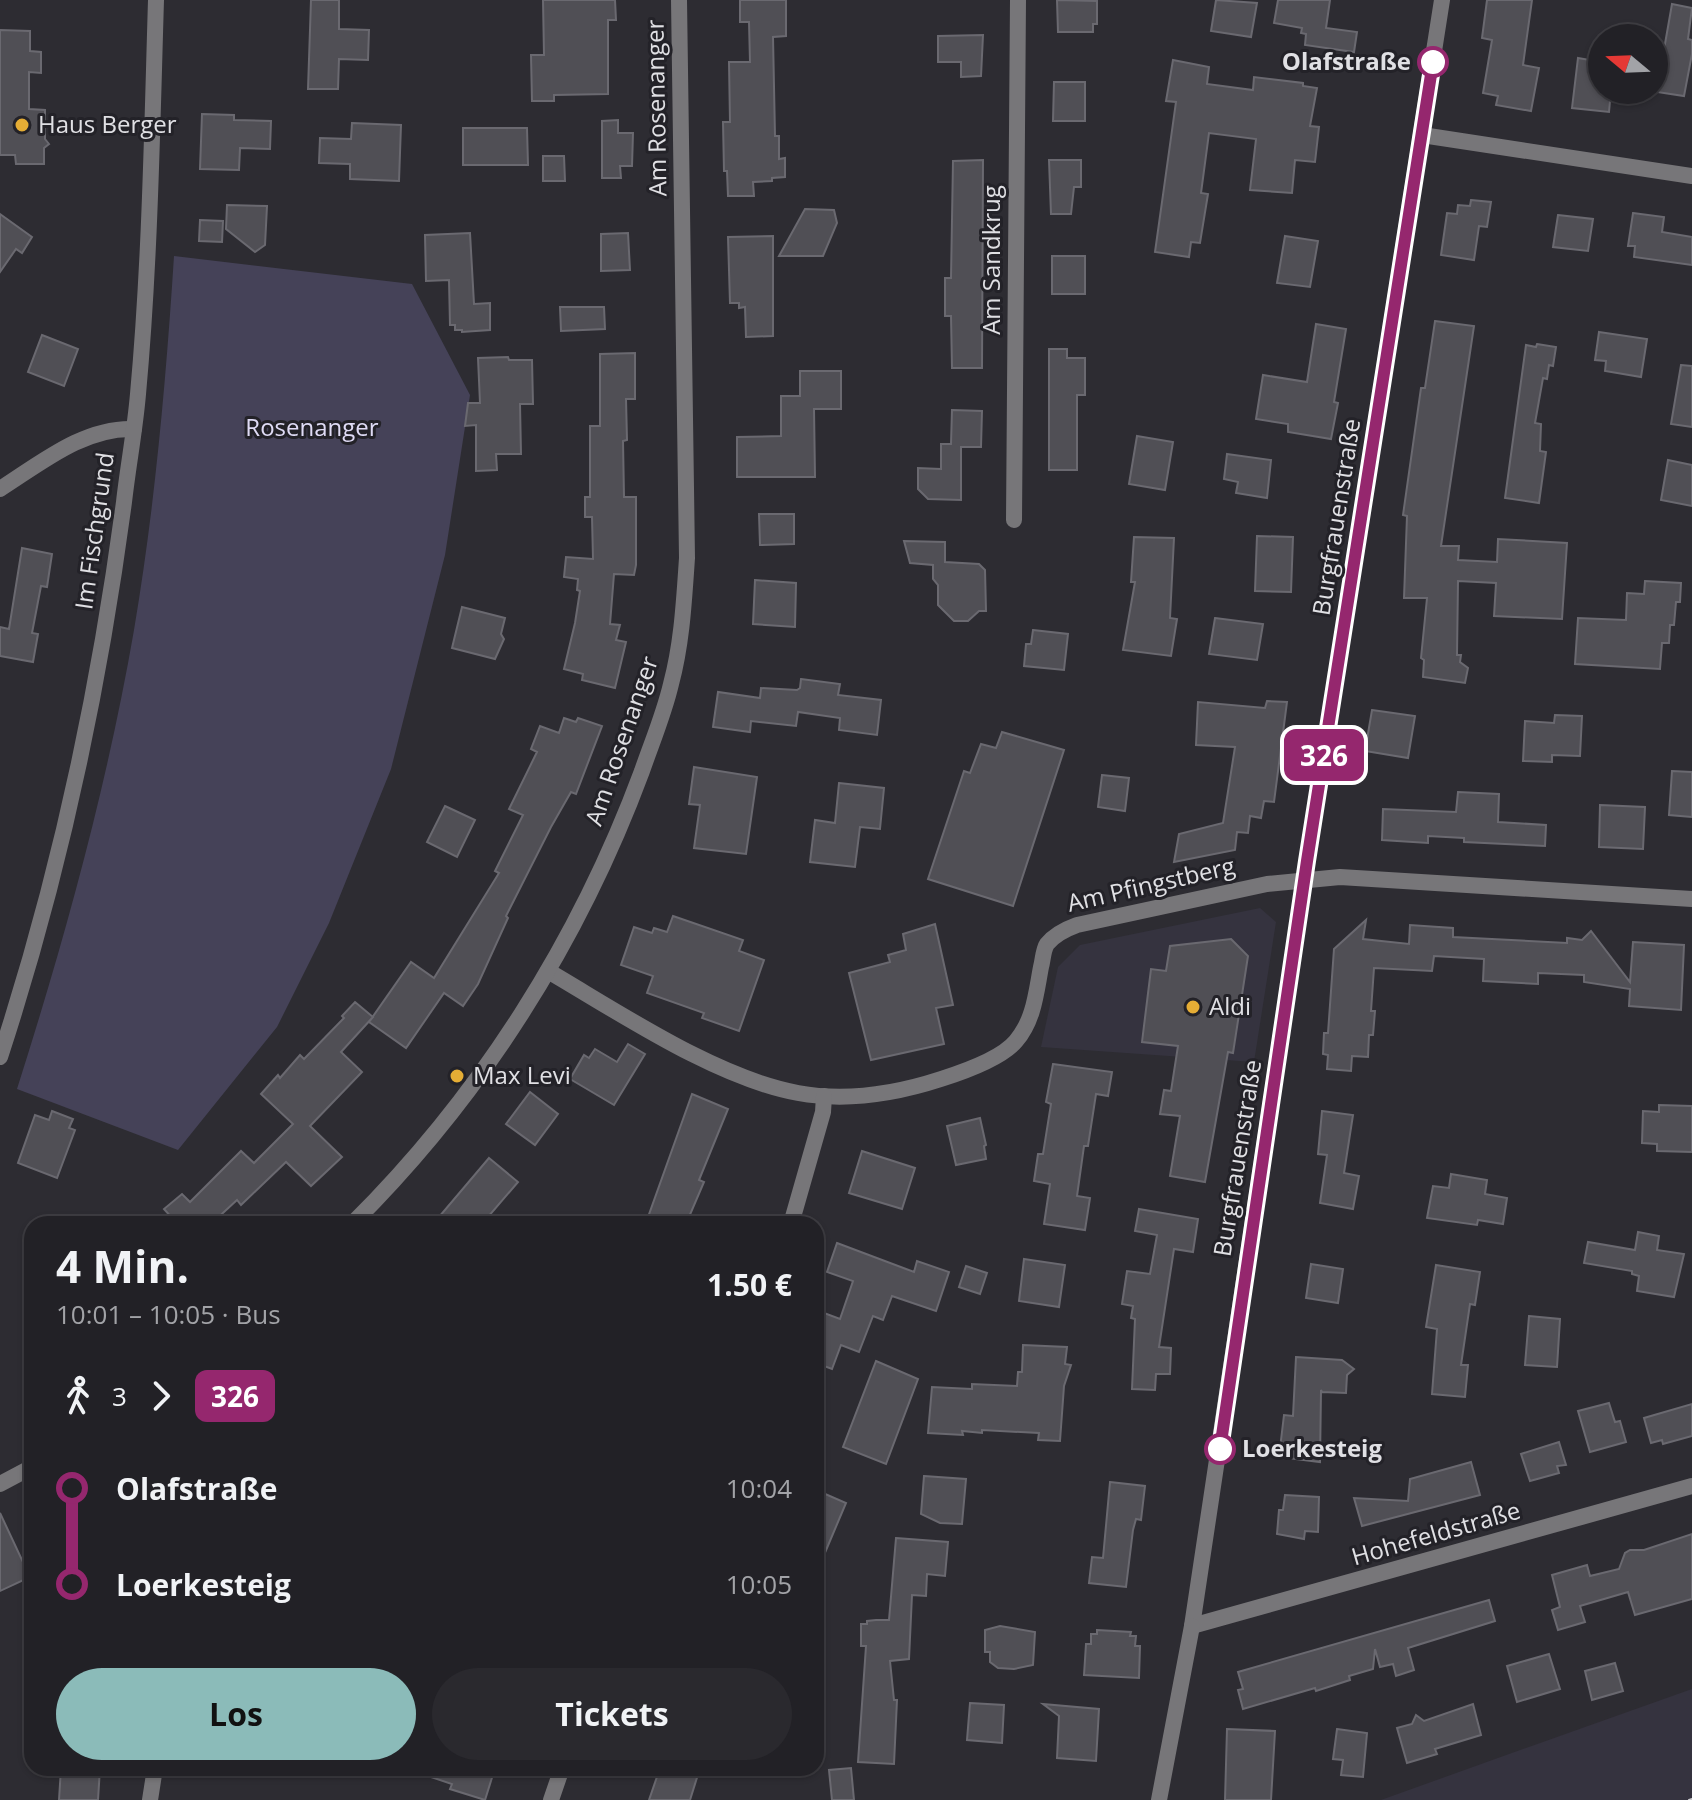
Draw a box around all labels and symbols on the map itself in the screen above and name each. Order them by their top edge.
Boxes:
street label: Am Rosenanger [637,19,674,197]
north arrow [1588,24,1668,104]
place label: Olafstraße [1282,44,1411,77]
marker: Olafstraße [1418,47,1448,77]
place label: Haus Berger [38,107,177,140]
marker: Haus Berger [13,116,31,134]
street label: Am Sandkrug [974,185,1007,335]
park label: Rosenanger [245,410,379,443]
street label: Burgfrauenstraße [1304,416,1367,617]
street label: Im Fischgrund [66,450,121,611]
street label: Am Rosenanger [576,651,665,830]
line badge: 326 [1278,729,1370,781]
street label: Am Pfingstberg [1064,848,1238,919]
place label: Aldi [1209,989,1251,1022]
marker: Aldi [1184,998,1202,1016]
street label: Burgfrauenstraße [1205,1057,1268,1258]
place label: Max Levi [473,1058,571,1091]
marker: Max Levi [448,1067,466,1085]
place label: Loerkesteig [1242,1431,1382,1464]
marker: Loerkesteig [1205,1434,1235,1464]
street label: Hohefeldstraße [1347,1493,1524,1572]

